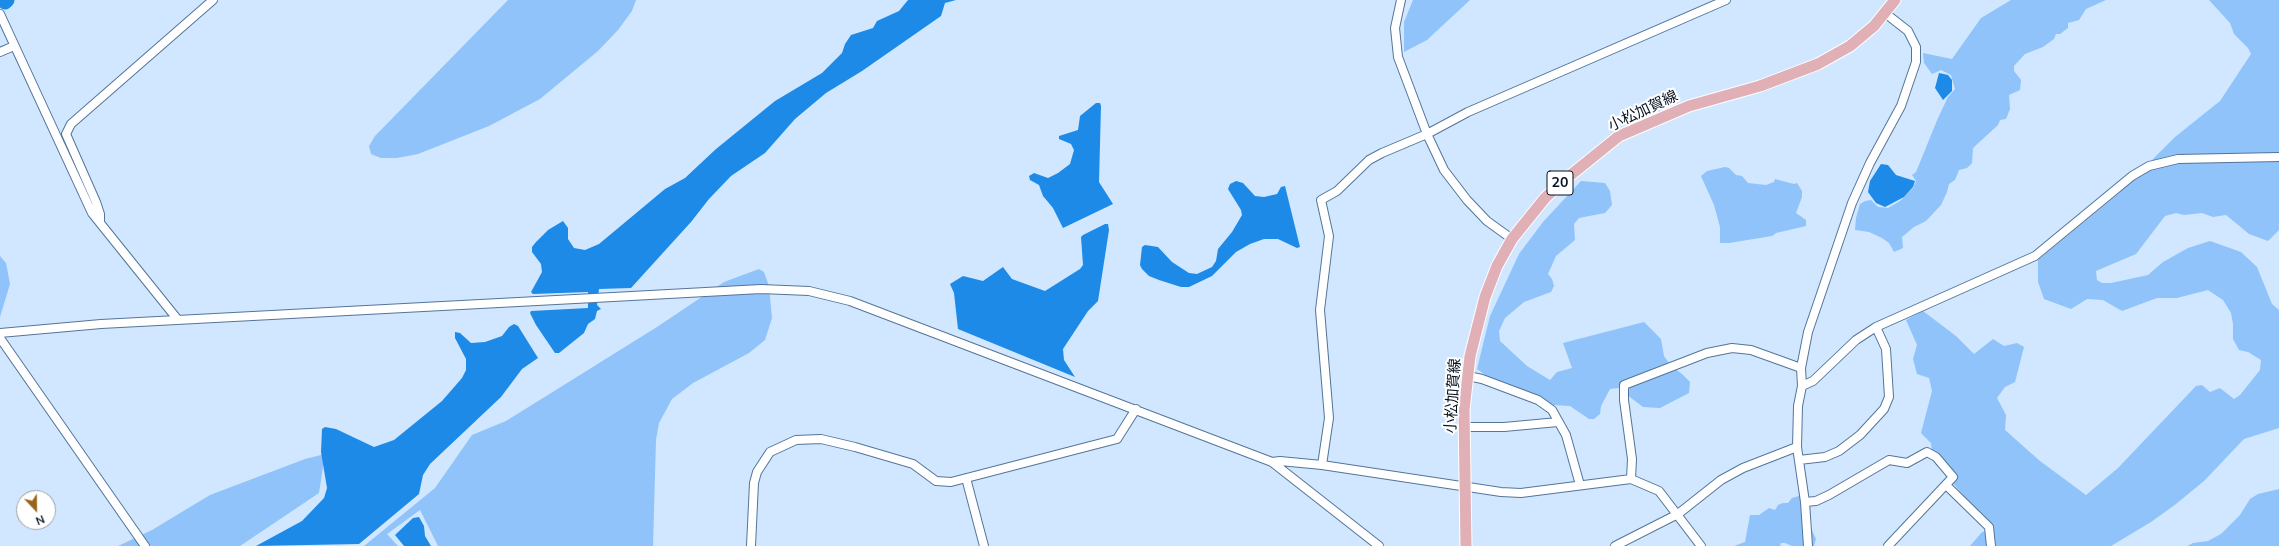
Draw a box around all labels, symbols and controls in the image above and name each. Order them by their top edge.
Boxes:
street label: 小松加賀線 [1605,87,1681,135]
road number: 20 [1547,171,1573,195]
street label: 小松加賀線 [1441,358,1465,434]
north arrow [16,490,56,530]
text: N [34,512,47,528]

